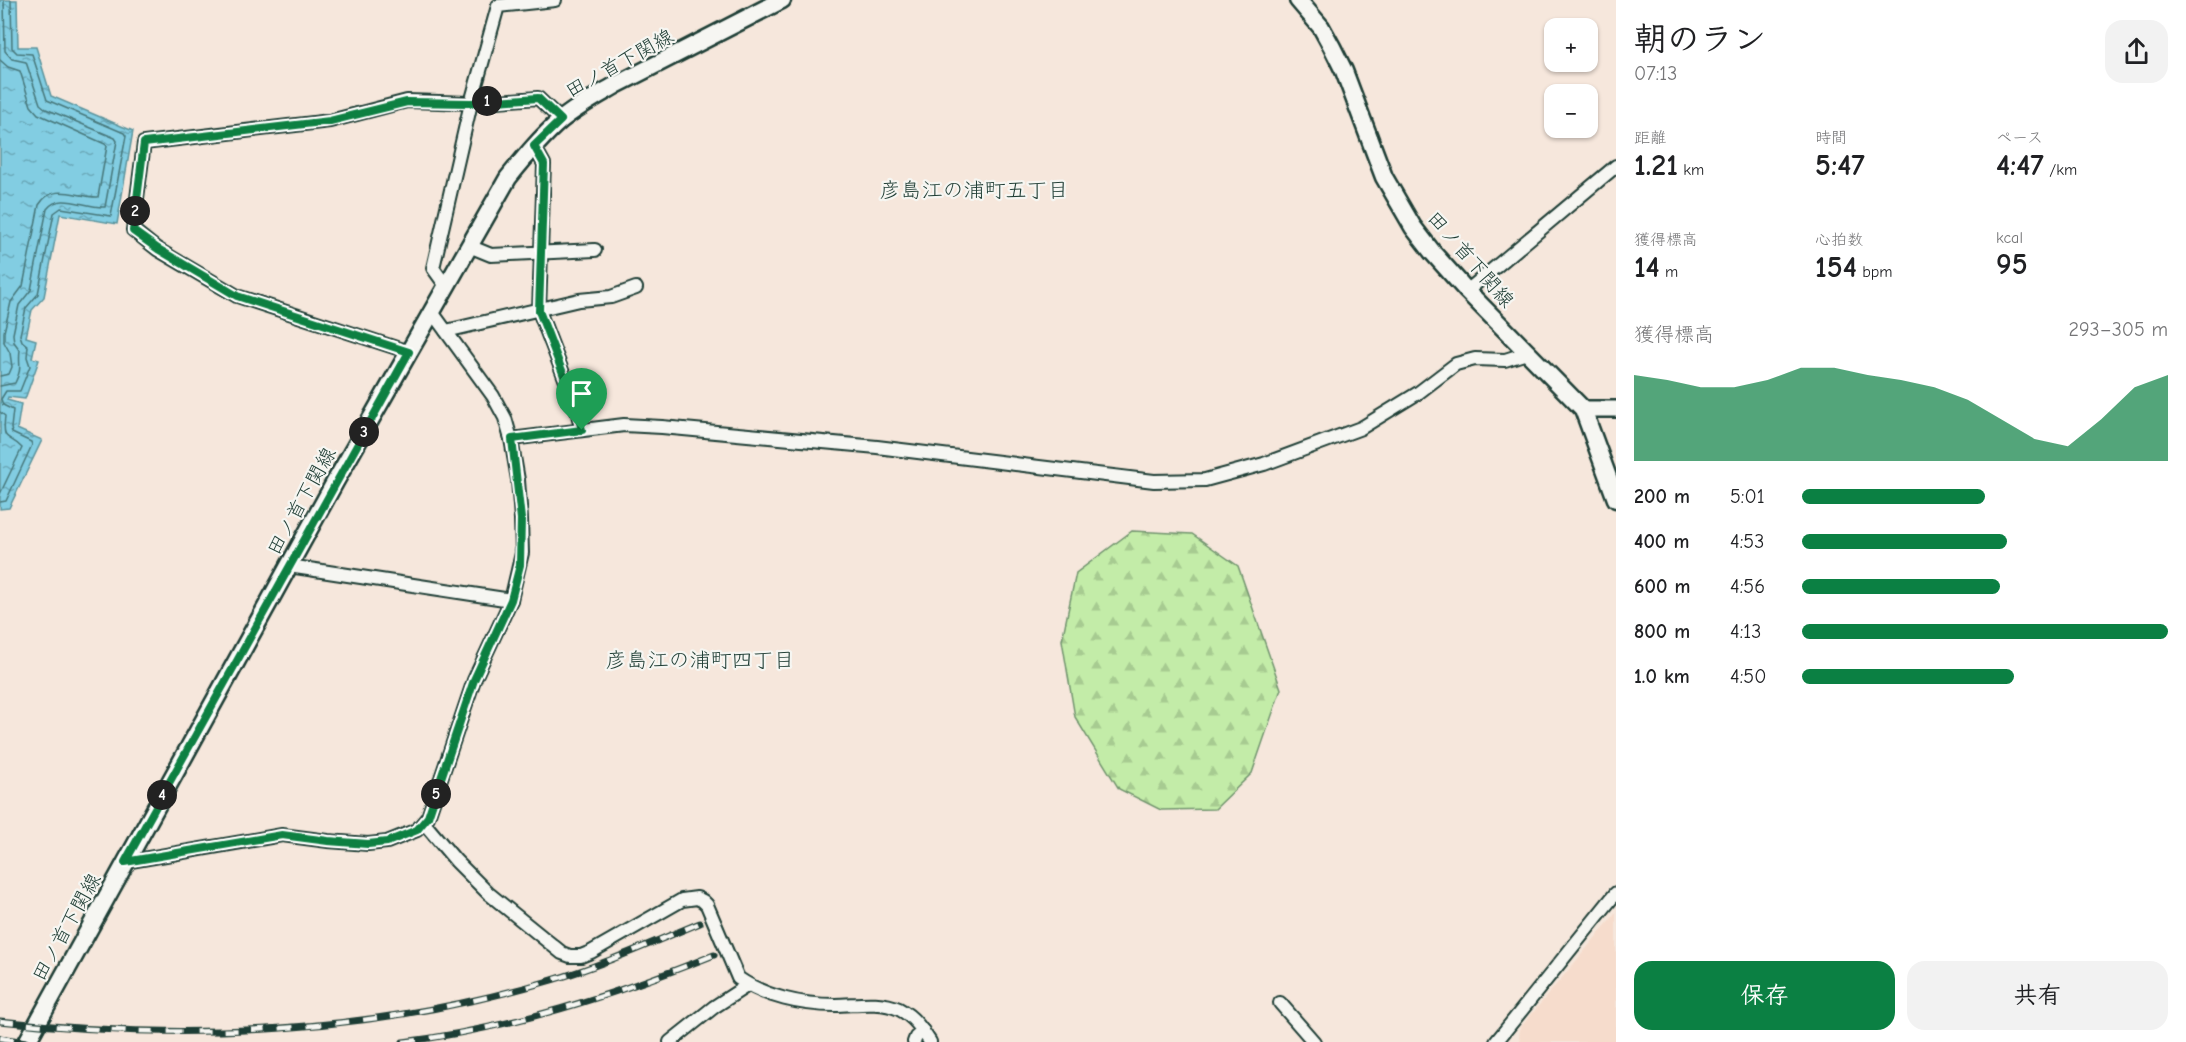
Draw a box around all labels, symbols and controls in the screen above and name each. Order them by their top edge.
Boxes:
map controls [1544,18,1598,138]
button: + [1544,18,1598,72]
text: 朝のラン [1634,20,1766,58]
button: share [2105,20,2168,83]
street label: 田ノ首下関線 [561,24,677,103]
text: 07:13 [1634,62,1677,85]
button: − [1544,84,1598,138]
pin: 1 [472,86,502,116]
text: 1 [484,92,490,110]
text: 距離 [1634,129,1666,147]
text: 時間 [1815,129,1847,147]
text: ペース [1996,129,2043,147]
text: 1.21 [1634,148,1678,183]
text: 5:47 [1815,148,1865,183]
text: 4:47 [1996,148,2044,183]
text: km [1678,161,1704,179]
text: /km [2044,161,2077,179]
district label: 彦島江の浦町五丁目 [880,178,1069,202]
pin: 2 [120,196,150,226]
text: 2 [131,202,139,220]
street label: 田ノ首下関線 [1423,207,1519,312]
text: kcal [1996,229,2023,247]
text: 獲得標高 [1634,231,1698,249]
text: 心拍数 [1815,231,1863,249]
text: 95 [1996,247,2028,282]
text: 14 [1634,250,1660,285]
text: 154 [1815,250,1857,285]
text: m [1660,263,1678,281]
text: bpm [1857,263,1892,281]
text: 293–305 m [2068,318,2168,341]
text: 獲得標高 [1634,323,1714,346]
pin [556,368,607,430]
icon: arrive [565,377,598,410]
pin: 3 [349,417,379,447]
text: 3 [360,423,368,441]
street label: 田ノ首下関線 [262,443,341,559]
text: 200 m [1634,485,1690,508]
text: 5:01 [1730,485,1765,508]
text: 400 m [1634,530,1689,553]
text: 4:53 [1730,530,1764,553]
text: 600 m [1634,575,1690,598]
text: 4:56 [1730,575,1765,598]
text: 800 m [1634,620,1690,643]
text: 4:13 [1730,620,1761,643]
district label: 彦島江の浦町四丁目 [606,648,795,672]
text: 1.0 km [1634,665,1690,688]
text: 4:50 [1730,665,1766,688]
pin: 5 [421,779,451,809]
pin: 4 [147,780,177,810]
text: 5 [432,785,440,803]
text: 4 [158,786,166,804]
street label: 田ノ首下関線 [27,869,106,985]
button: 保存 [1634,961,1895,1030]
button: 共有 [1907,961,2168,1030]

